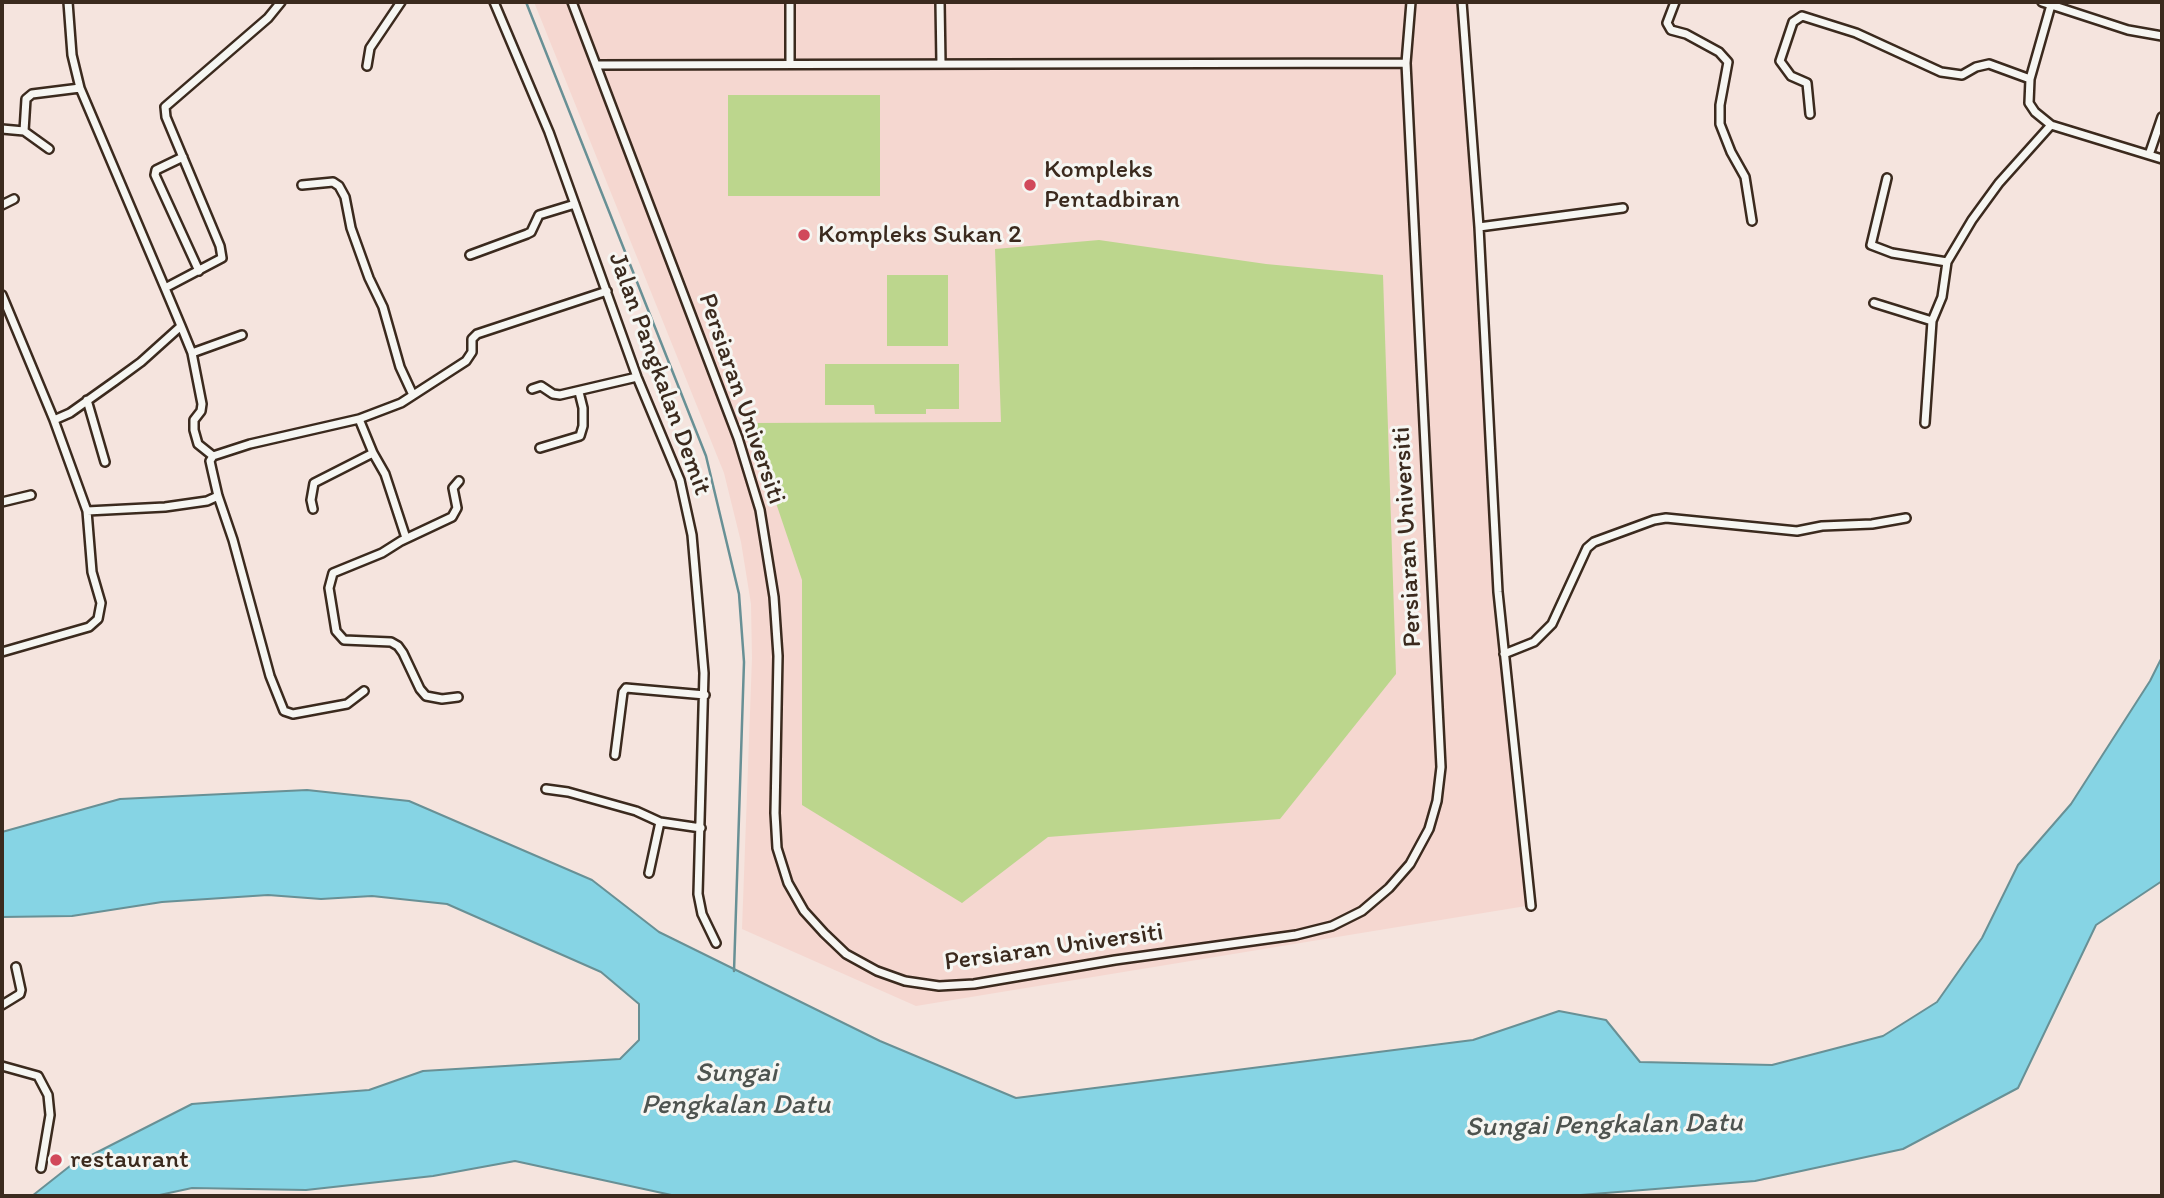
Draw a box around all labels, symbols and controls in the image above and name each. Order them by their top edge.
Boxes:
place label: Kompleks Pentadbiran [1044,154,1180,216]
marker: Kompleks Pentadbiran [1022,177,1038,193]
place label: Kompleks Sukan 2 [818,219,1022,251]
marker: Kompleks Sukan 2 [796,227,812,243]
street label: Jalan Pangkalan Demit [601,249,717,499]
street label: Persiaran Universiti [690,290,792,508]
street label: Persiaran Universiti [1387,426,1429,648]
street label: Persiaran Universiti [943,917,1165,979]
water label: Sungai Pengkalan Datu [641,1057,831,1123]
water label: Sungai Pengkalan Datu [1465,1107,1743,1145]
place label: restaurant [70,1144,189,1176]
marker: restaurant [48,1152,64,1168]

